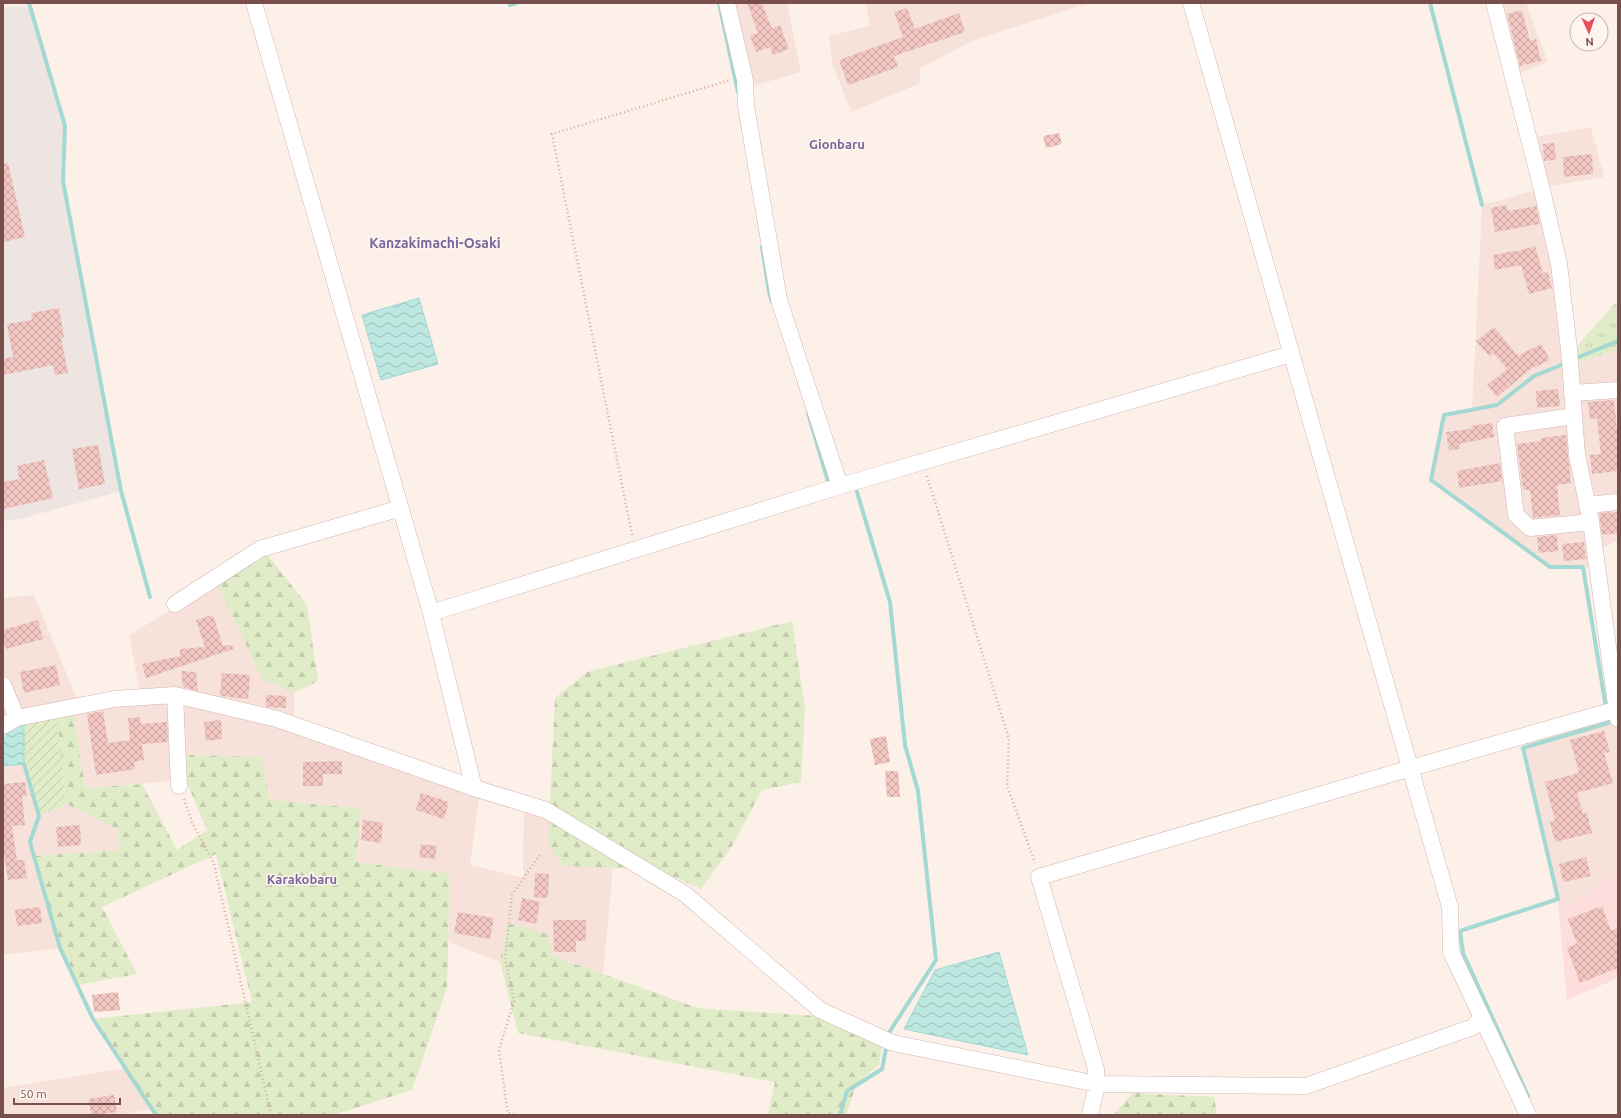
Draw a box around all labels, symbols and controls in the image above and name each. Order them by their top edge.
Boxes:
north arrow [1569,12,1609,52]
text: N [1585,36,1594,48]
district label: Gionbaru [809,137,865,151]
district label: Kanzakimachi-Osaki [369,235,501,251]
district label: Karakobaru [267,872,337,886]
scale bar [14,1080,120,1106]
text: 50 m [20,1087,47,1100]

